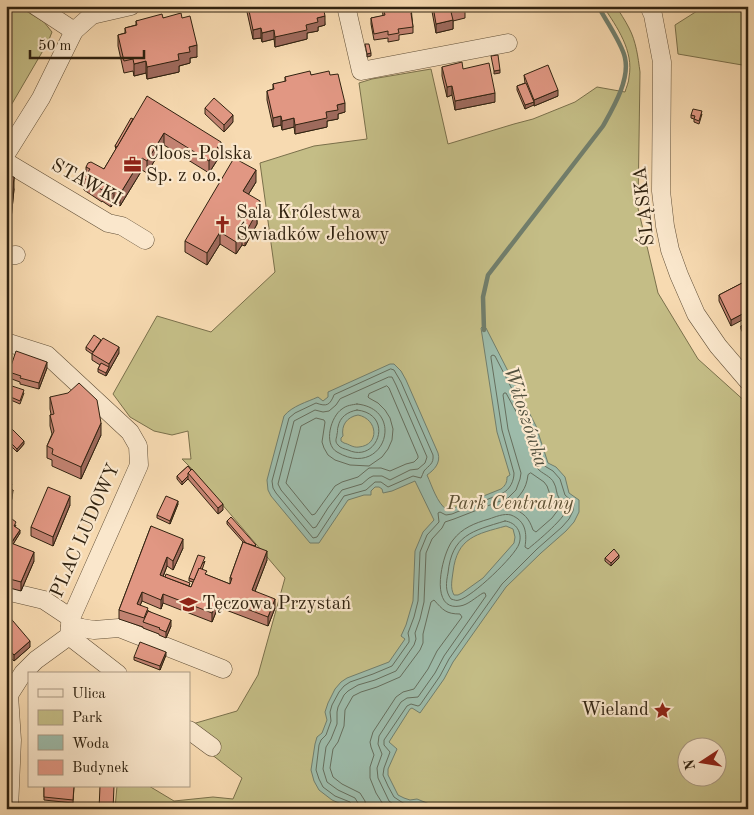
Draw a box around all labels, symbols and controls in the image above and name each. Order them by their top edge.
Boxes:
scale bar [30,28,144,60]
text: 50 m [38,39,72,54]
place label: Cloos-Polska Sp. z o.o. [146,145,253,186]
office icon: Cloos-Polska Sp. z o.o. [122,155,142,175]
street label: STAWKI [48,156,124,210]
street label: ŚLĄSKA [626,165,659,247]
place label: Sala Królestwa Świadków Jehowy [236,204,389,245]
church icon: Sala Królestwa Świadków Jehowy [212,214,232,234]
water label: Witoszówka [499,364,551,470]
street label: PLAC LUDOWY [48,461,124,601]
park label: Park Centralny [446,495,574,514]
school or university icon: Tęczowa Przystań [178,594,198,614]
place label: Tęczowa Przystań [202,595,351,614]
legend [28,672,190,788]
text: Ulica [72,687,106,702]
place icon: Wieland [653,700,673,720]
place label: Wieland [581,701,649,720]
text: Park [72,711,103,726]
text: Woda [72,737,110,752]
north arrow [676,738,726,788]
text: N [682,758,698,771]
text: Budynek [72,761,129,776]

